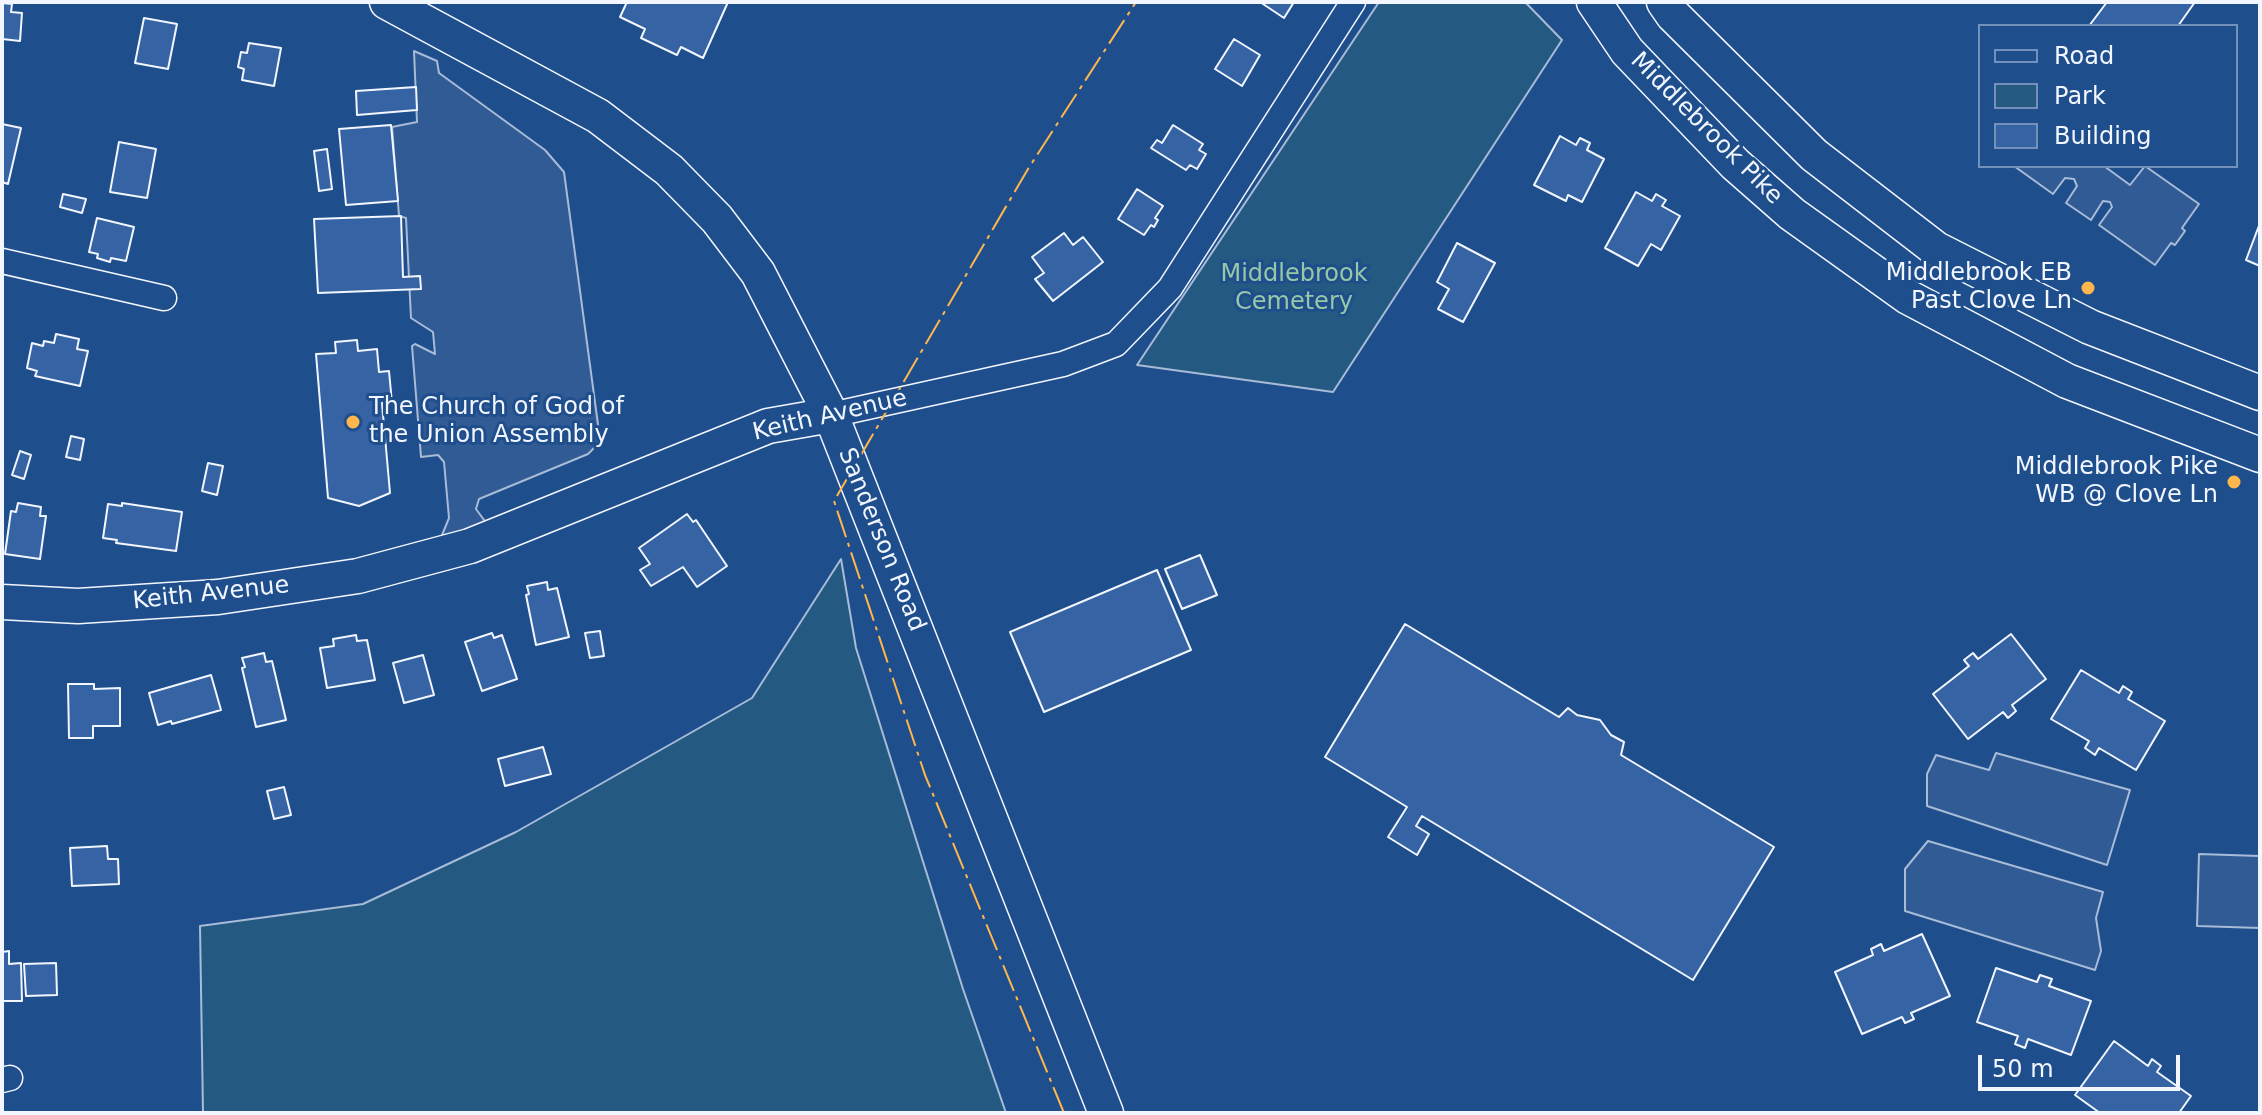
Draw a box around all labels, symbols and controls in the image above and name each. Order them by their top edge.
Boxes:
legend [1978,24,2238,168]
text: Road [2054,42,2114,70]
street label: Middlebrook Pike [1624,47,1788,211]
text: Park [2054,82,2106,110]
text: Building [2054,122,2151,150]
place label: Middlebrook EB Past Clove Ln [1886,260,2072,316]
park label: Middlebrook Cemetery [1220,261,1368,317]
marker: Middlebrook EB Past Clove Ln [2079,279,2097,297]
street label: Keith Avenue [750,384,910,448]
place label: The Church of God of the Union Assembly [369,394,624,450]
marker: The Church of God of the Union Assembly [344,413,362,431]
street label: Sanderson Road [831,444,931,636]
place label: Middlebrook Pike WB @ Clove Ln [2015,454,2218,510]
marker: Middlebrook Pike WB @ Clove Ln [2225,473,2243,491]
street label: Keith Avenue [131,571,291,617]
scale bar [1982,1039,2184,1089]
text: 50 m [1992,1055,2054,1083]

